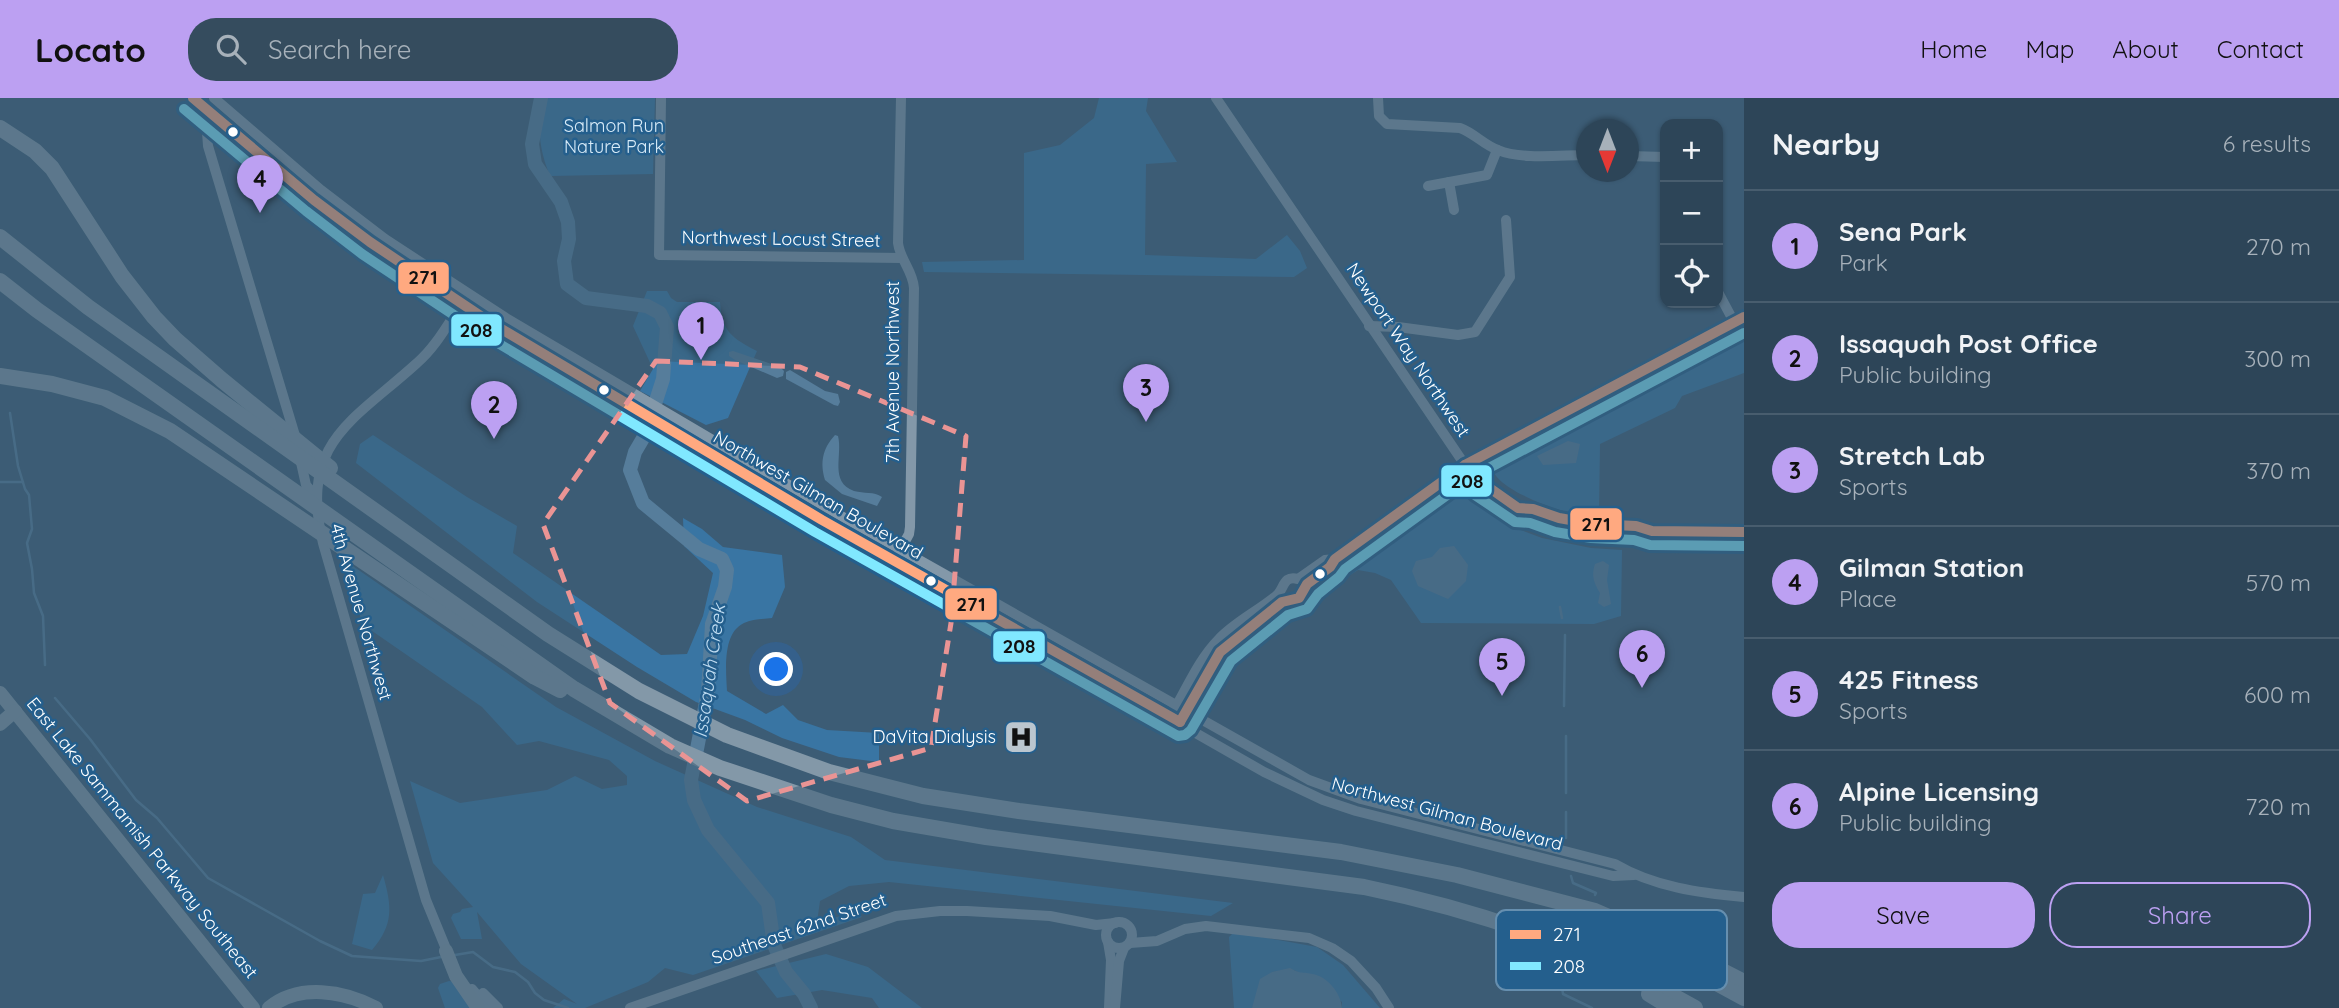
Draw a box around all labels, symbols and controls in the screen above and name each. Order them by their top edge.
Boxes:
search box [188,18,678,81]
text: Locato [35,29,146,70]
icon: search [212,30,250,68]
text: Search here [268,33,411,66]
text: Home [1920,34,1987,64]
text: Map [2025,34,2074,64]
text: About [2112,34,2179,64]
text: Contact [2217,34,2304,64]
park label: Salmon Run Nature Park [564,114,664,158]
north arrow [1576,119,1639,182]
map controls [1660,119,1723,308]
button: + [1660,119,1723,182]
unlabelled marker [226,125,240,139]
text: Nearby [1772,125,1880,163]
text: 6 results [2223,129,2311,158]
pin: 4 [237,155,283,213]
button: − [1660,182,1723,245]
text: Sena Park [1839,215,1967,248]
street label: Northwest Locust Street [681,225,881,252]
text: 1 [1791,232,1799,261]
text: 270 m [2246,232,2311,261]
button: locate [1660,245,1723,308]
text: Park [1839,248,1888,277]
street label: Newport Way Northwest [1341,258,1475,441]
line badge: 271 [397,261,450,295]
text: 271 [408,265,438,289]
street label: 7th Avenue Northwest [881,281,904,463]
pin: 1 [678,302,724,360]
line badge: 208 [450,313,503,347]
text: 208 [460,318,492,342]
text: Issaquah Post Office [1839,327,2098,360]
text: 2 [1788,344,1802,373]
text: 300 m [2244,344,2311,373]
text: Public building [1839,360,1992,389]
pin: 3 [1123,364,1169,422]
pin: 2 [471,381,517,439]
unlabelled marker [597,383,611,397]
street label: Northwest Gilman Boulevard [709,425,927,564]
text: Stretch Lab [1839,439,1985,472]
text: 3 [1789,456,1801,485]
text: 370 m [2246,456,2311,485]
line badge: 208 [1440,464,1493,498]
text: 208 [1451,469,1483,493]
text: Sports [1839,472,1908,501]
line badge: 271 [1569,507,1623,541]
text: 271 [1581,512,1611,536]
street label: 4th Avenue Northwest [325,521,398,703]
text: Gilman Station [1839,551,2024,584]
unlabelled marker [1313,567,1327,581]
text: 4 [1788,568,1802,597]
text: 570 m [2246,568,2311,597]
unlabelled marker [924,574,938,588]
text: Place [1839,584,1897,613]
line badge: 271 [944,587,998,621]
text: 271 [956,592,986,616]
water label: Issaquah Creek [688,601,731,740]
line badge: 208 [992,630,1046,663]
pin: 6 [1619,630,1665,688]
text: 208 [1003,634,1035,658]
pin: 5 [1479,638,1525,696]
your location [759,652,793,686]
text: 425 Fitness [1839,663,1979,696]
text: 5 [1788,680,1802,709]
text: 600 m [2244,680,2311,709]
street label: East Lake Sammamish Parkway Southeast [22,692,263,983]
text: Sports [1839,696,1908,725]
hospital icon: DaVita Dialysis [1002,718,1040,756]
place label: DaVita Dialysis [873,725,996,748]
street label: Northwest Gilman Boulevard [1329,772,1565,855]
text: Alpine Licensing [1839,775,2039,808]
text: 6 [1789,792,1801,821]
text: 720 m [2246,792,2311,821]
text: Public building [1839,808,1992,837]
button: Save [1772,882,2035,948]
button: Share [2049,882,2311,948]
street label: Southeast 62nd Street [708,888,889,969]
legend [1496,910,1727,990]
text: 271 [1553,922,1581,946]
text: 208 [1553,954,1585,978]

